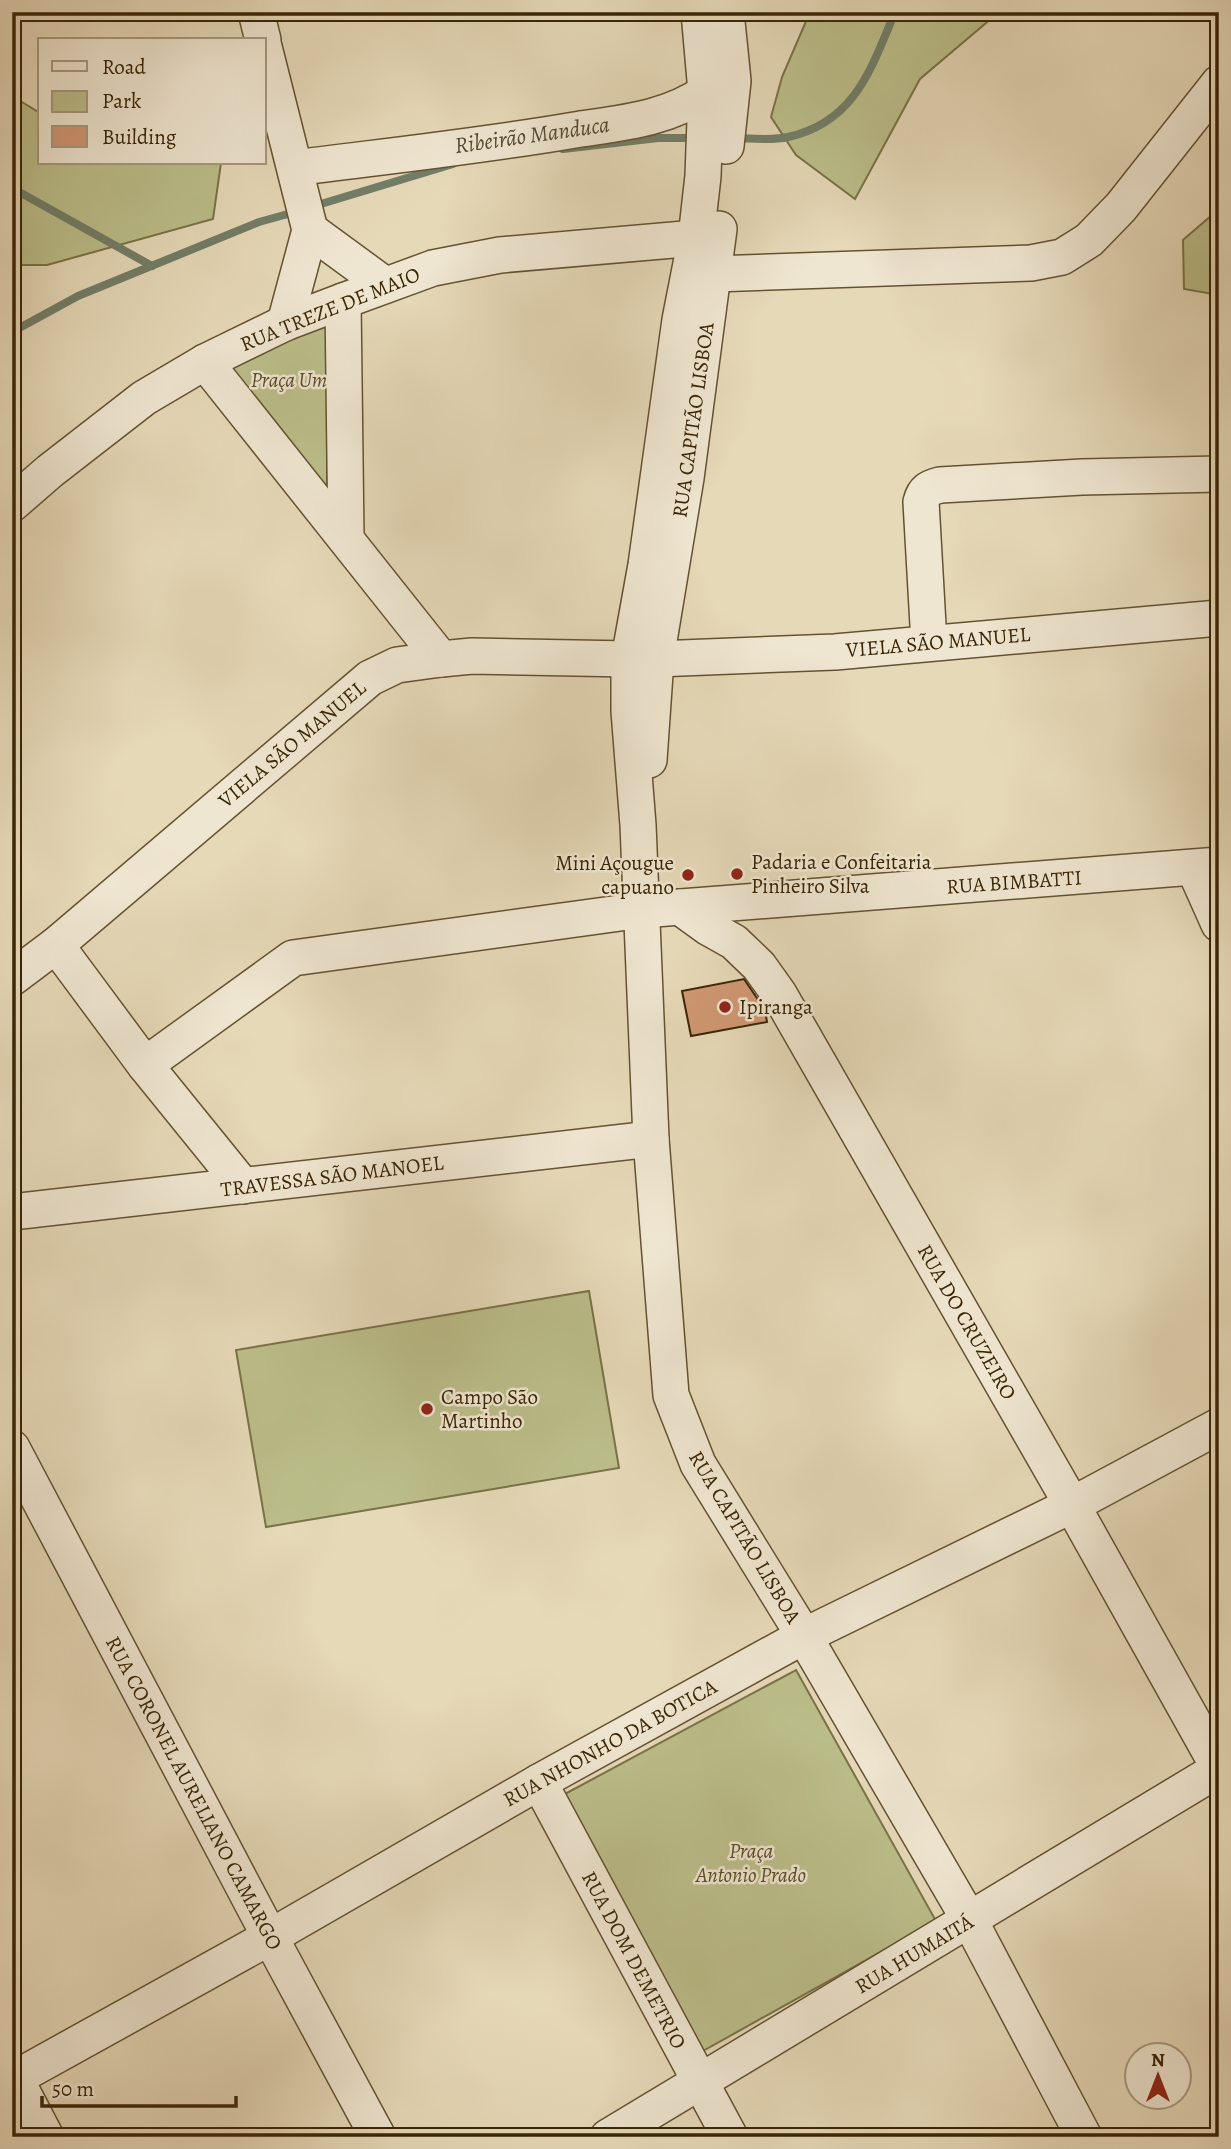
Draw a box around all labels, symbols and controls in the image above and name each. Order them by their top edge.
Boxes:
legend [38,38,266,164]
text: Road [102,53,146,81]
text: Park [102,87,142,115]
water label: Ribeirão Manduca [453,109,612,161]
text: Building [102,123,177,151]
street label: RUA TREZE DE MAIO [236,260,424,358]
street label: RUA CAPITÃO LISBOA [665,320,721,519]
park label: Praça Um [251,366,327,394]
street label: VIELA SÃO MANUEL [844,620,1032,664]
street label: VIELA SÃO MANUEL [211,674,372,815]
place label: Padaria e Confeitaria Pinheiro Silva [751,848,932,900]
place label: Mini Açougue capuano [555,849,674,901]
street label: RUA BIMBATTI [945,863,1083,901]
marker: Padaria e Confeitaria Pinheiro Silva [729,866,745,882]
marker: Mini Açougue capuano [680,867,696,883]
place label: Ipiranga [739,993,813,1021]
marker: Ipiranga [717,999,733,1015]
street label: TRAVESSA SÃO MANOEL [219,1148,445,1204]
street label: RUA DO CRUZEIRO [911,1239,1023,1405]
place label: Campo São Martinho [441,1383,538,1435]
marker: Campo São Martinho [419,1401,435,1417]
street label: RUA CAPITÃO LISBOA [682,1445,808,1629]
street label: RUA CORONEL AURELIANO CAMARGO [99,1631,289,1955]
street label: RUA NHONHO DA BOTICA [498,1672,722,1813]
park label: Praça Antonio Prado [695,1837,806,1889]
street label: RUA DOM DEMETRIO [575,1866,693,2054]
street label: RUA HUMAITÁ [850,1907,979,2000]
north arrow [1122,2040,1192,2110]
text: N [1151,2047,1165,2073]
scale bar [42,2065,236,2109]
text: 50 m [52,2075,94,2103]

